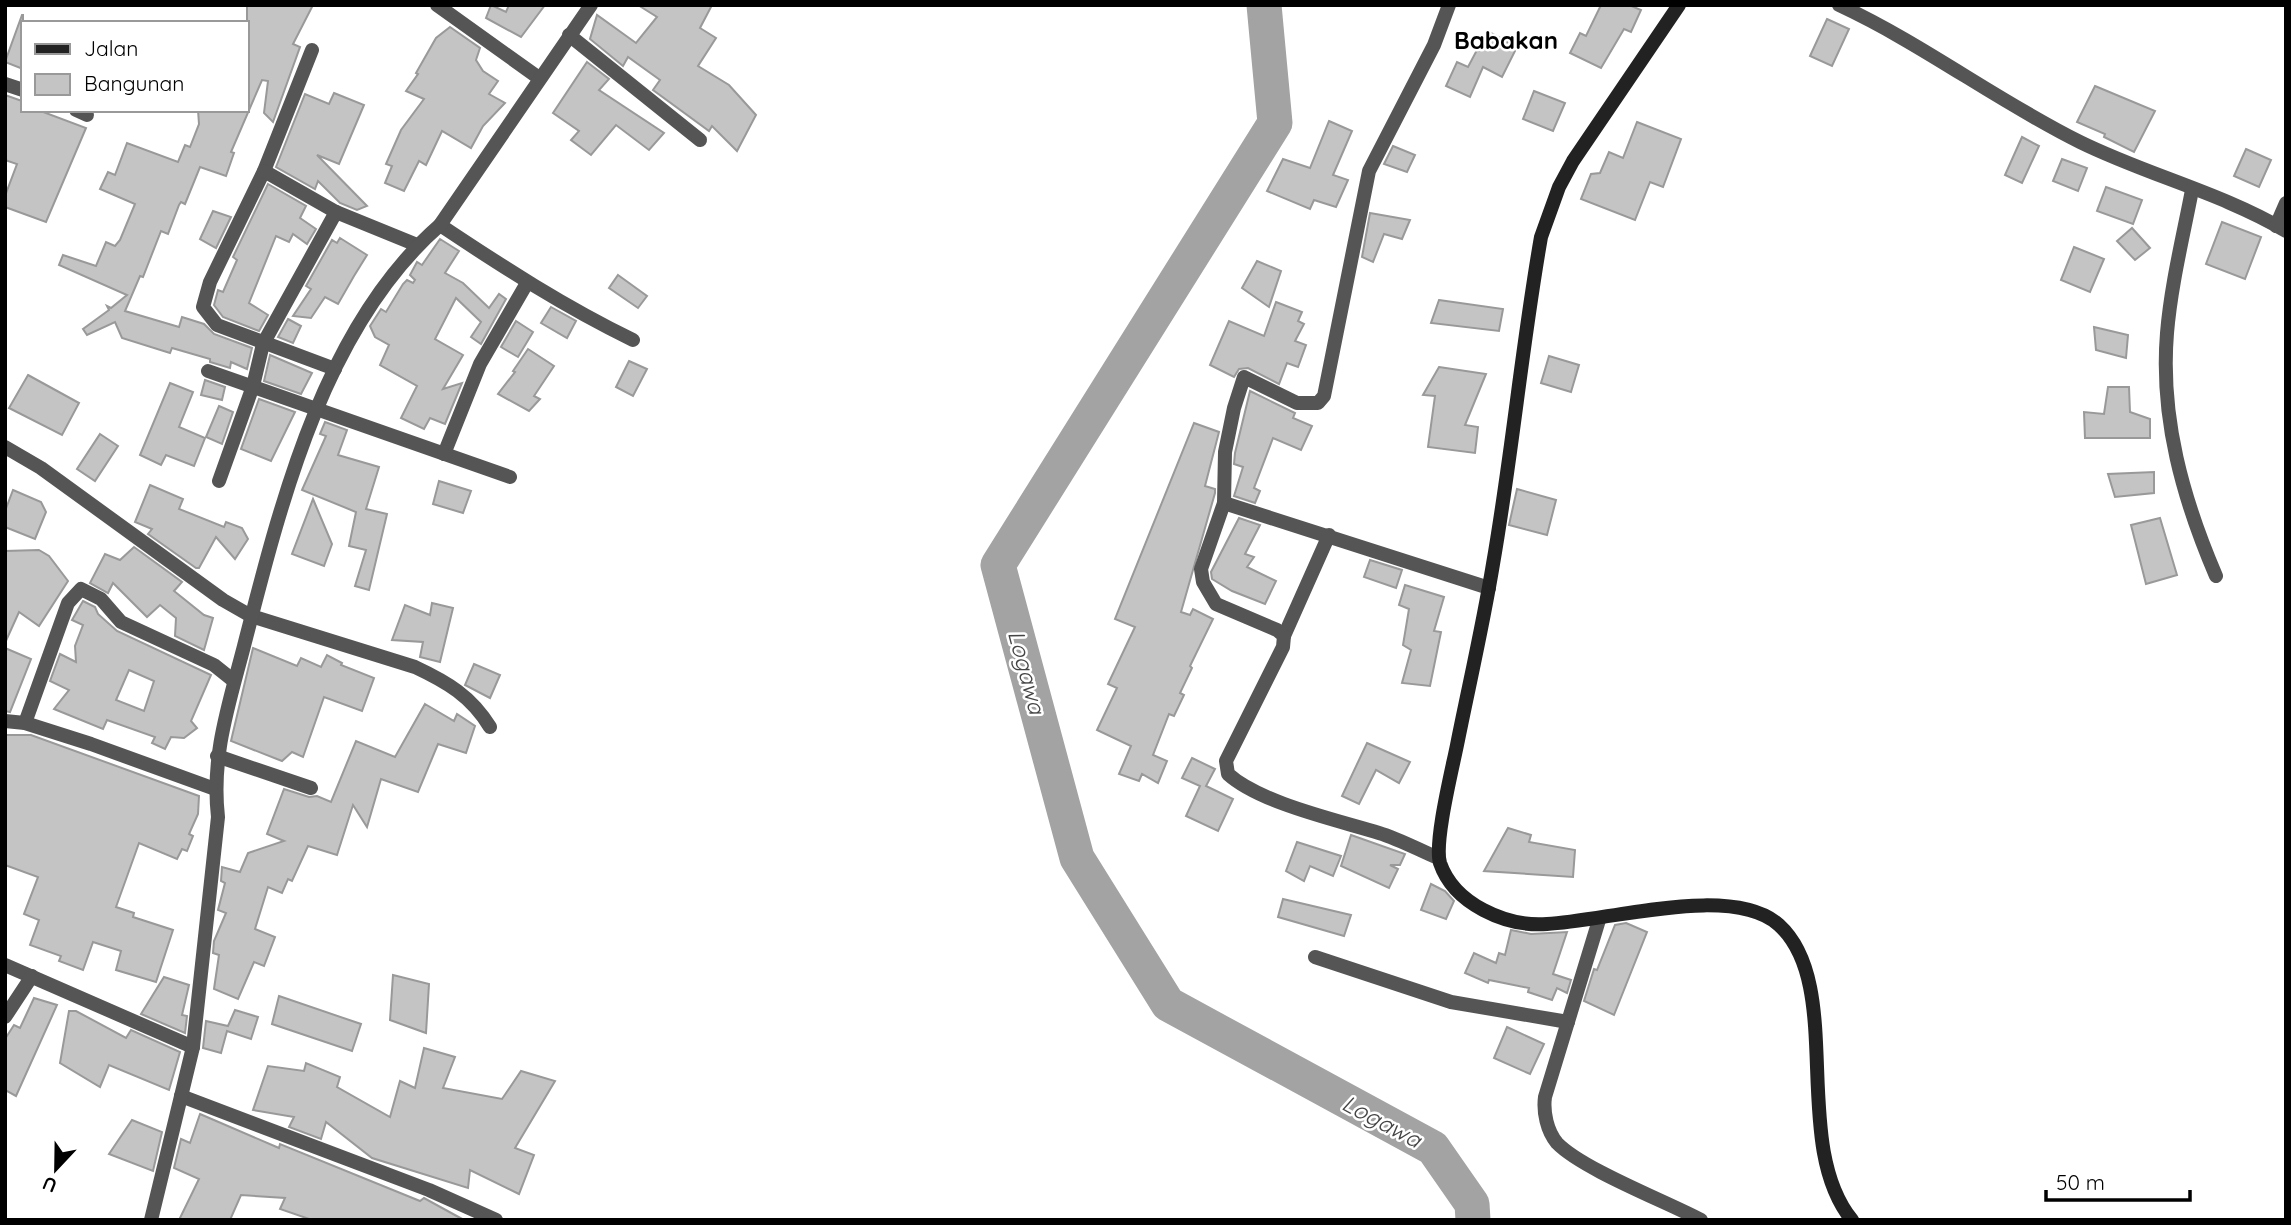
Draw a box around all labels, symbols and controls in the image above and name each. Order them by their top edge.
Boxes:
legend [21,21,248,112]
district label: Babakan [1454,25,1558,55]
text: Jalan [84,35,138,61]
text: Bangunan [84,70,184,96]
water label: Logawa [1002,627,1052,718]
water label: Logawa [1337,1088,1427,1154]
north arrow [21,1134,91,1204]
scale bar [2046,1158,2190,1202]
text: 50 m [2056,1169,2105,1195]
text: U [39,1171,60,1198]

